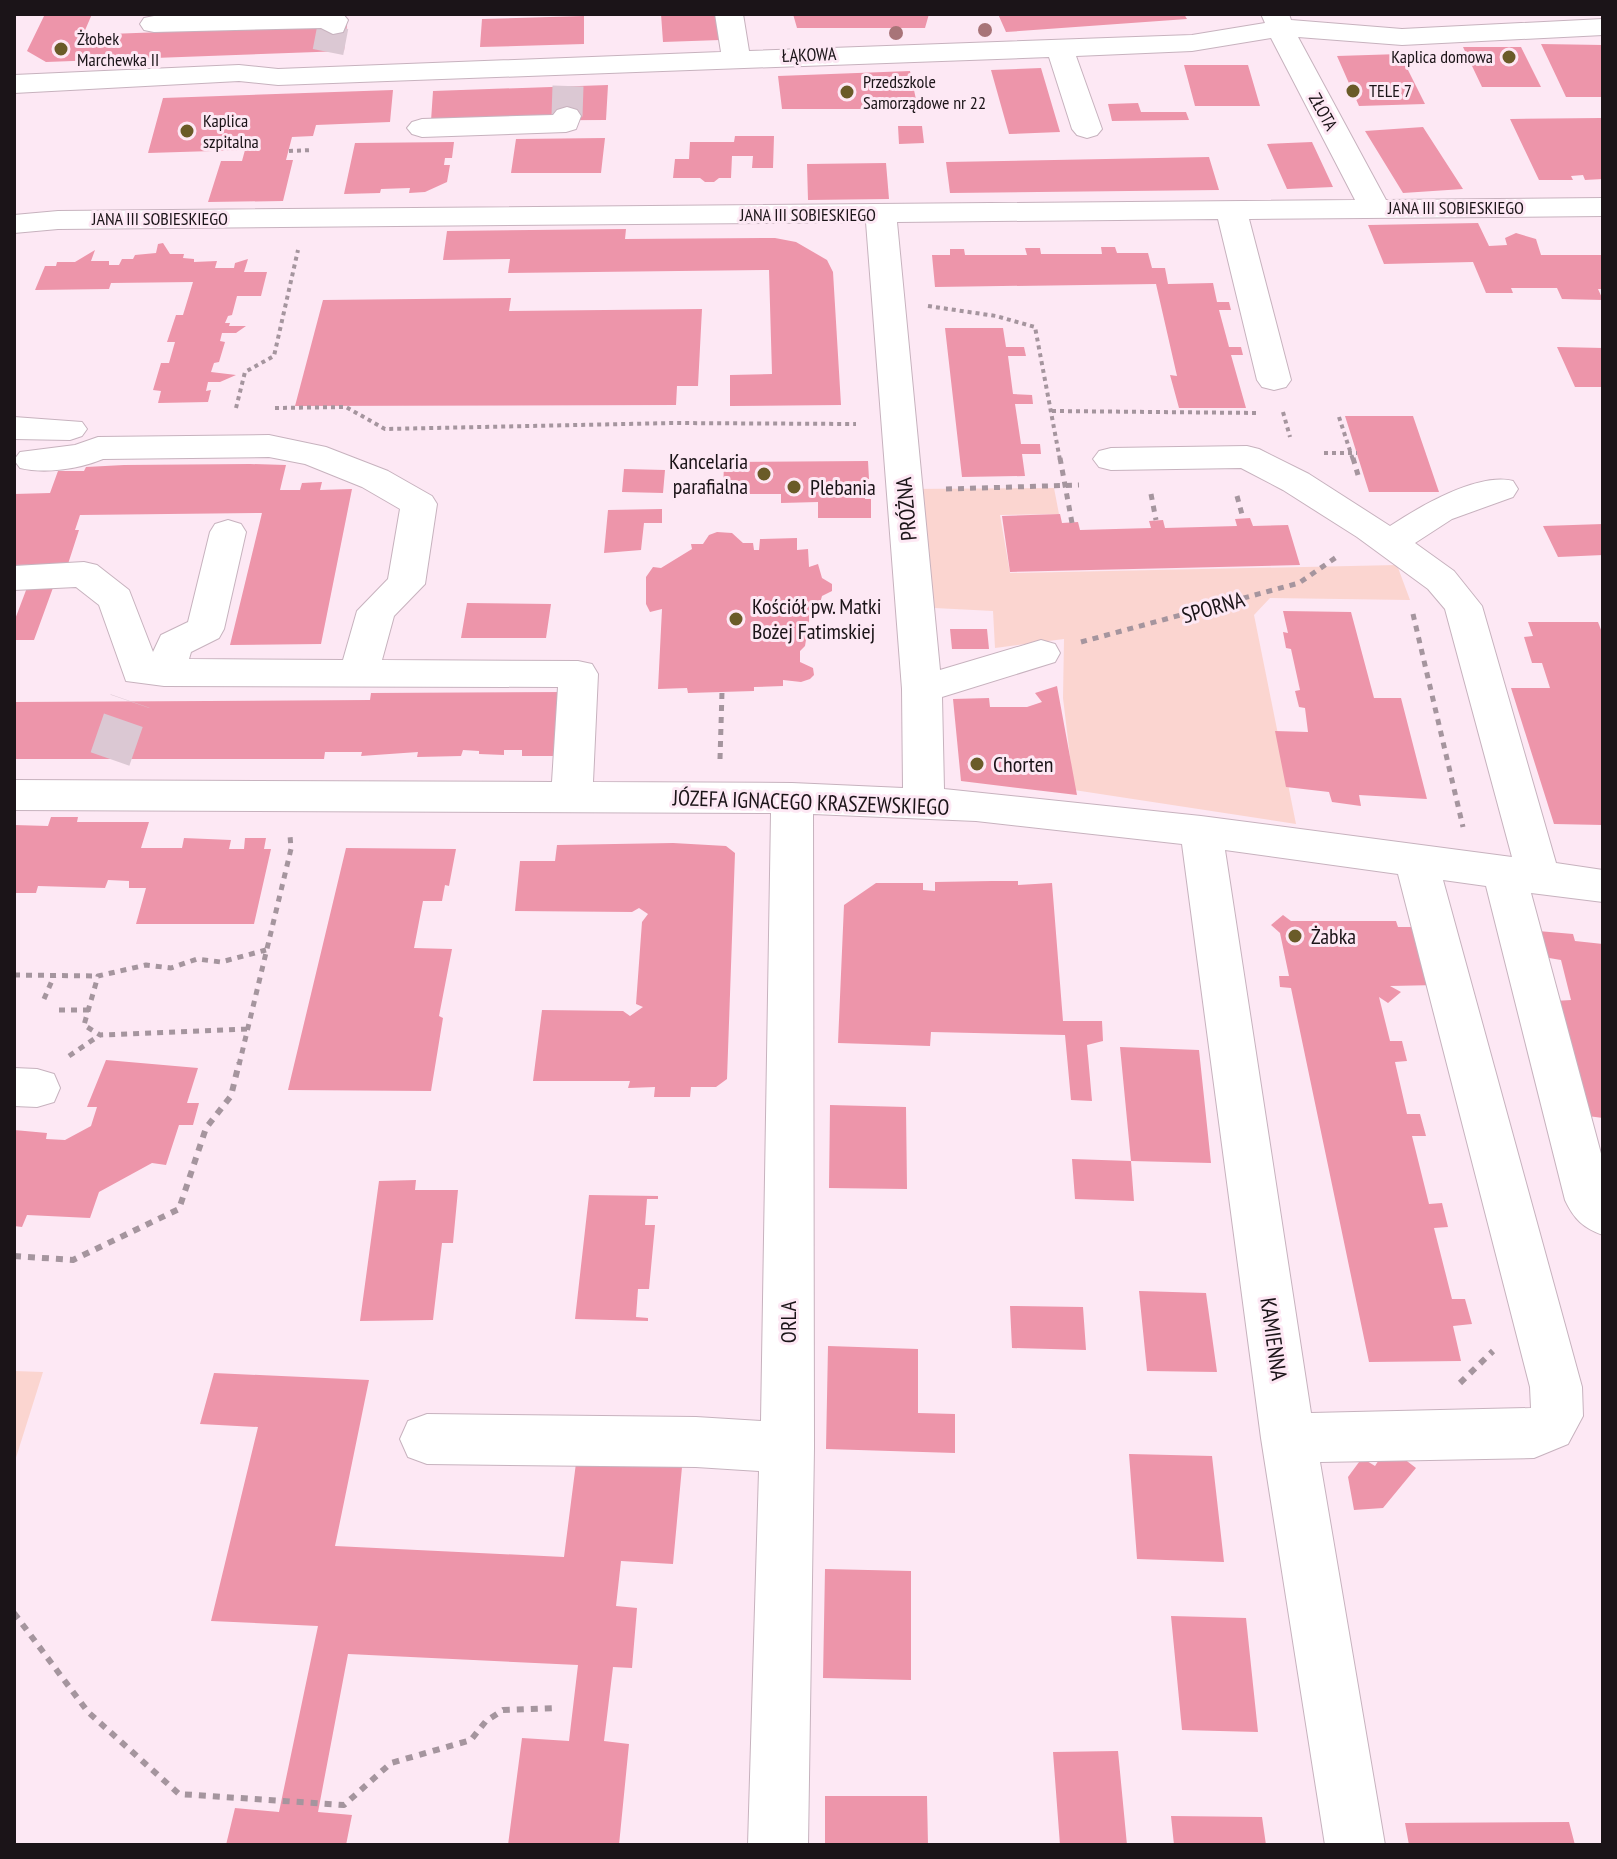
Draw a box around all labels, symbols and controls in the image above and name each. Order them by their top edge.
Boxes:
place label: Żłobek Marchewka II [77,27,159,71]
marker: Żłobek Marchewka II [52,40,70,58]
street label: ŁĄKOWA [781,42,837,67]
place label: Kaplica domowa [1391,45,1493,68]
marker: Kaplica domowa [1500,48,1518,66]
place label: Przedszkole Samorządowe nr 22 [863,70,986,114]
place label: TELE 7 [1369,79,1412,102]
marker: TELE 7 [1344,82,1362,100]
marker: Przedszkole Samorządowe nr 22 [838,83,856,101]
street label: ZŁOTA [1304,89,1343,135]
place label: Kaplica szpitalna [203,109,259,153]
marker: Kaplica szpitalna [178,122,196,140]
street label: JANA III SOBIESKIEGO [1387,196,1524,219]
street label: JANA III SOBIESKIEGO [739,203,876,226]
street label: JANA III SOBIESKIEGO [91,207,228,230]
place label: Kancelaria parafialna [669,447,748,500]
marker: Kancelaria parafialna [755,465,773,483]
place label: Plebania [810,473,876,501]
street label: PRÓŻNA [889,476,923,542]
marker: Plebania [785,478,803,496]
street label: SPORNA [1178,585,1248,629]
place label: Kościół pw. Matki Bożej Fatimskiej [752,592,881,645]
marker: Kościół pw. Matki Bożej Fatimskiej [727,610,745,628]
place label: Chorten [993,750,1053,778]
marker: Chorten [968,755,986,773]
street label: JÓZEFA IGNACEGO KRASZEWSKIEGO [671,783,950,821]
place label: Żabka [1311,922,1356,950]
marker: Żabka [1286,927,1304,945]
street label: KAMIENNA [1254,1296,1294,1383]
street label: ORLA [774,1300,802,1343]

